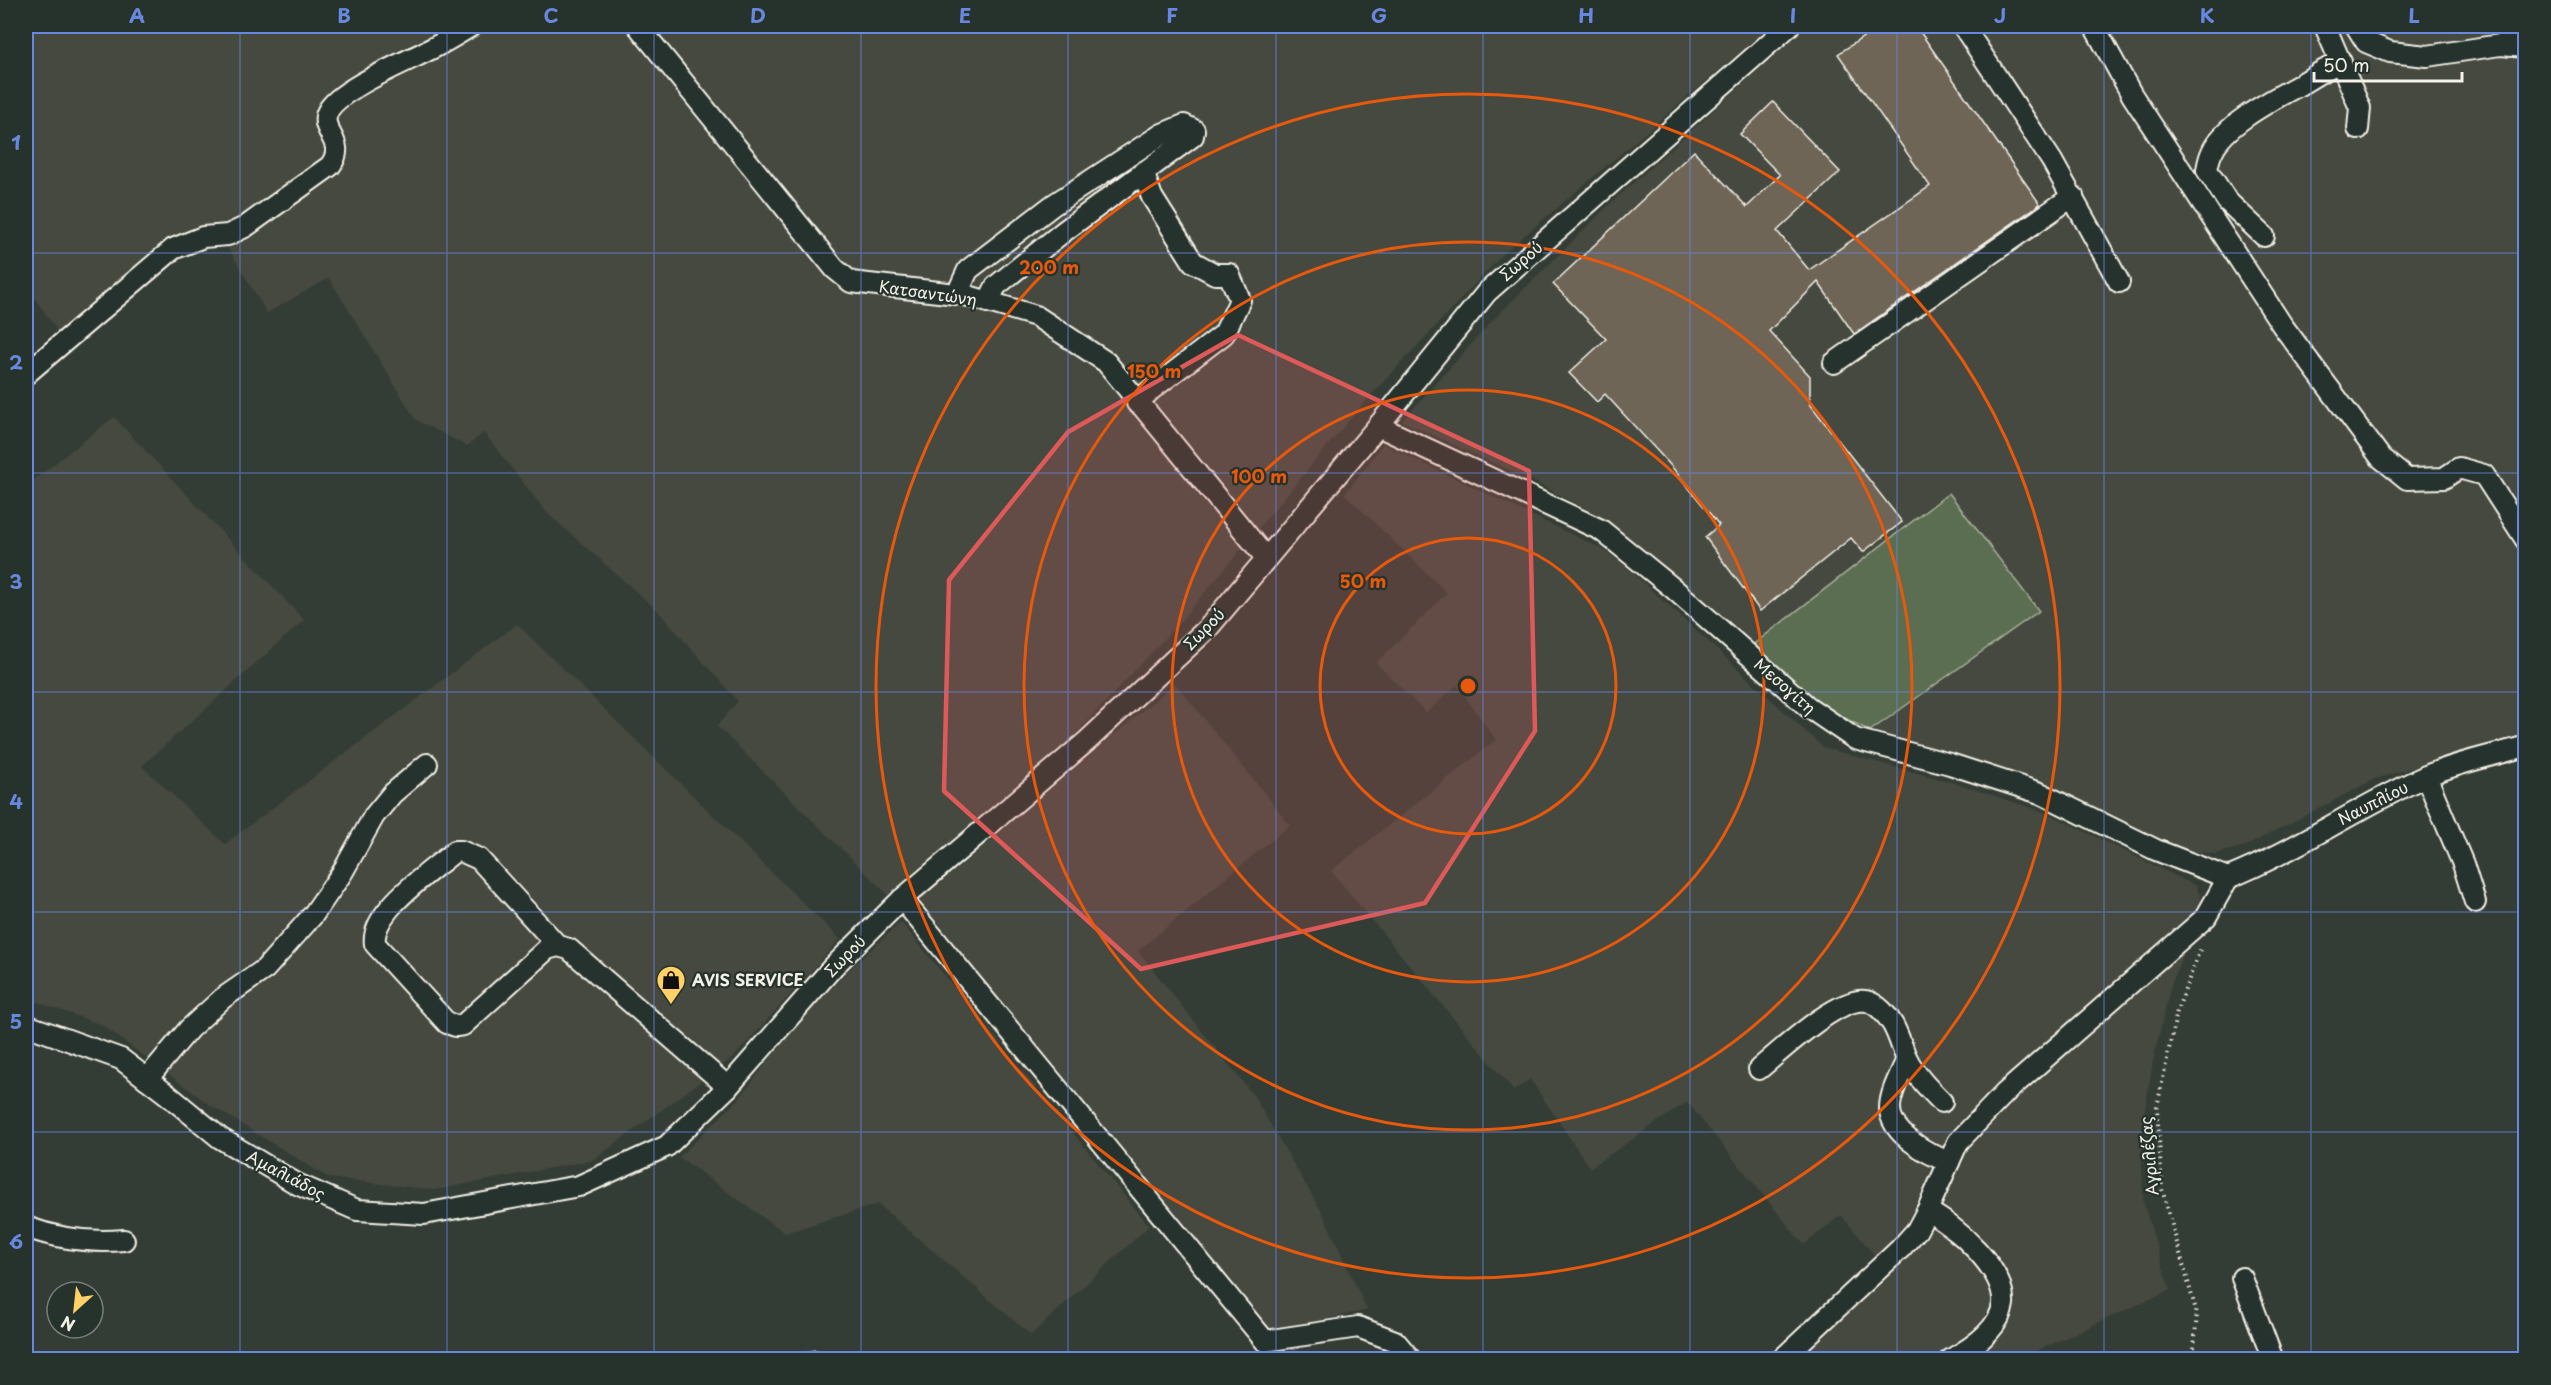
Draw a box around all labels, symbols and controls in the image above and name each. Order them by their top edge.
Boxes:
text: A [129,0,145,30]
text: B [337,0,351,30]
text: C [543,0,559,30]
text: D [750,0,766,30]
text: E [959,0,971,30]
text: F [1166,0,1178,30]
text: G [1371,0,1387,30]
text: H [1578,0,1594,30]
text: I [1790,0,1796,30]
text: J [1994,0,2006,30]
text: K [2200,0,2215,30]
text: L [2408,0,2420,30]
scale bar [2314,45,2462,83]
text: 50 m [2323,51,2370,78]
text: 1 [11,127,21,157]
street label: Σωρού [1494,235,1547,286]
text: 200 m [1019,253,1079,280]
street label: Κατσαντώνη [878,273,979,311]
text: 2 [9,347,23,377]
text: 150 m [1127,357,1181,384]
text: 100 m [1231,462,1287,489]
text: 3 [9,566,23,596]
text: 50 m [1340,567,1386,594]
street label: Σωρού [1177,602,1229,655]
street label: Μεσογίτη [1749,652,1822,719]
centre of rings [1458,676,1478,696]
street label: Ναυπλίου [2333,774,2412,830]
text: 4 [9,786,23,816]
street label: Σωρού [818,929,870,982]
shop icon: AVIS SERVICE [655,964,687,1006]
place label: AVIS SERVICE [692,967,804,991]
text: 5 [10,1006,22,1036]
street label: Αγριλέζας [2133,1116,2163,1197]
street label: Αμαλιάδος [243,1143,330,1205]
text: 6 [9,1226,23,1256]
north arrow [45,1280,105,1340]
text: N [57,1311,79,1338]

